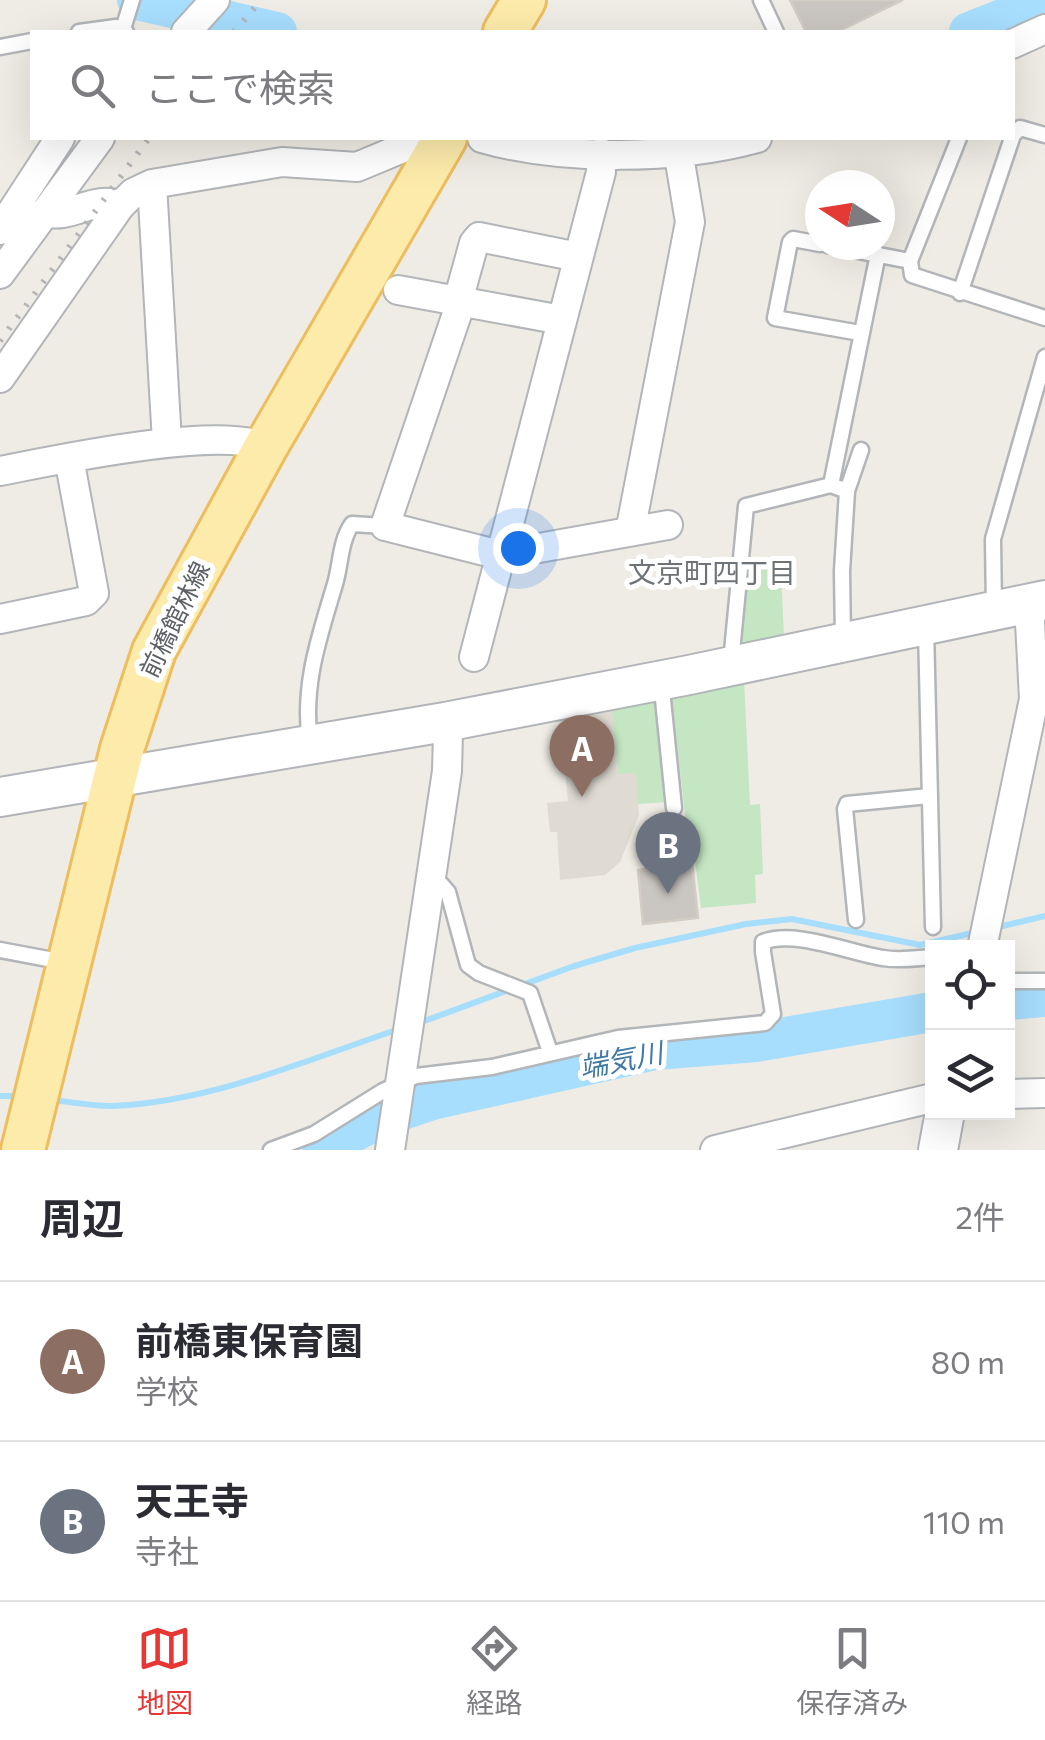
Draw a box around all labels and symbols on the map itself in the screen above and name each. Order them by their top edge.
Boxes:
north arrow [805,170,895,260]
your location [493,523,544,574]
district label: 文京町四丁目 [628,555,796,589]
street label: 前橋館林線 [133,556,215,682]
pin: A [550,714,614,797]
pin: B [636,812,700,894]
water label: 端気川 [577,1034,668,1084]

